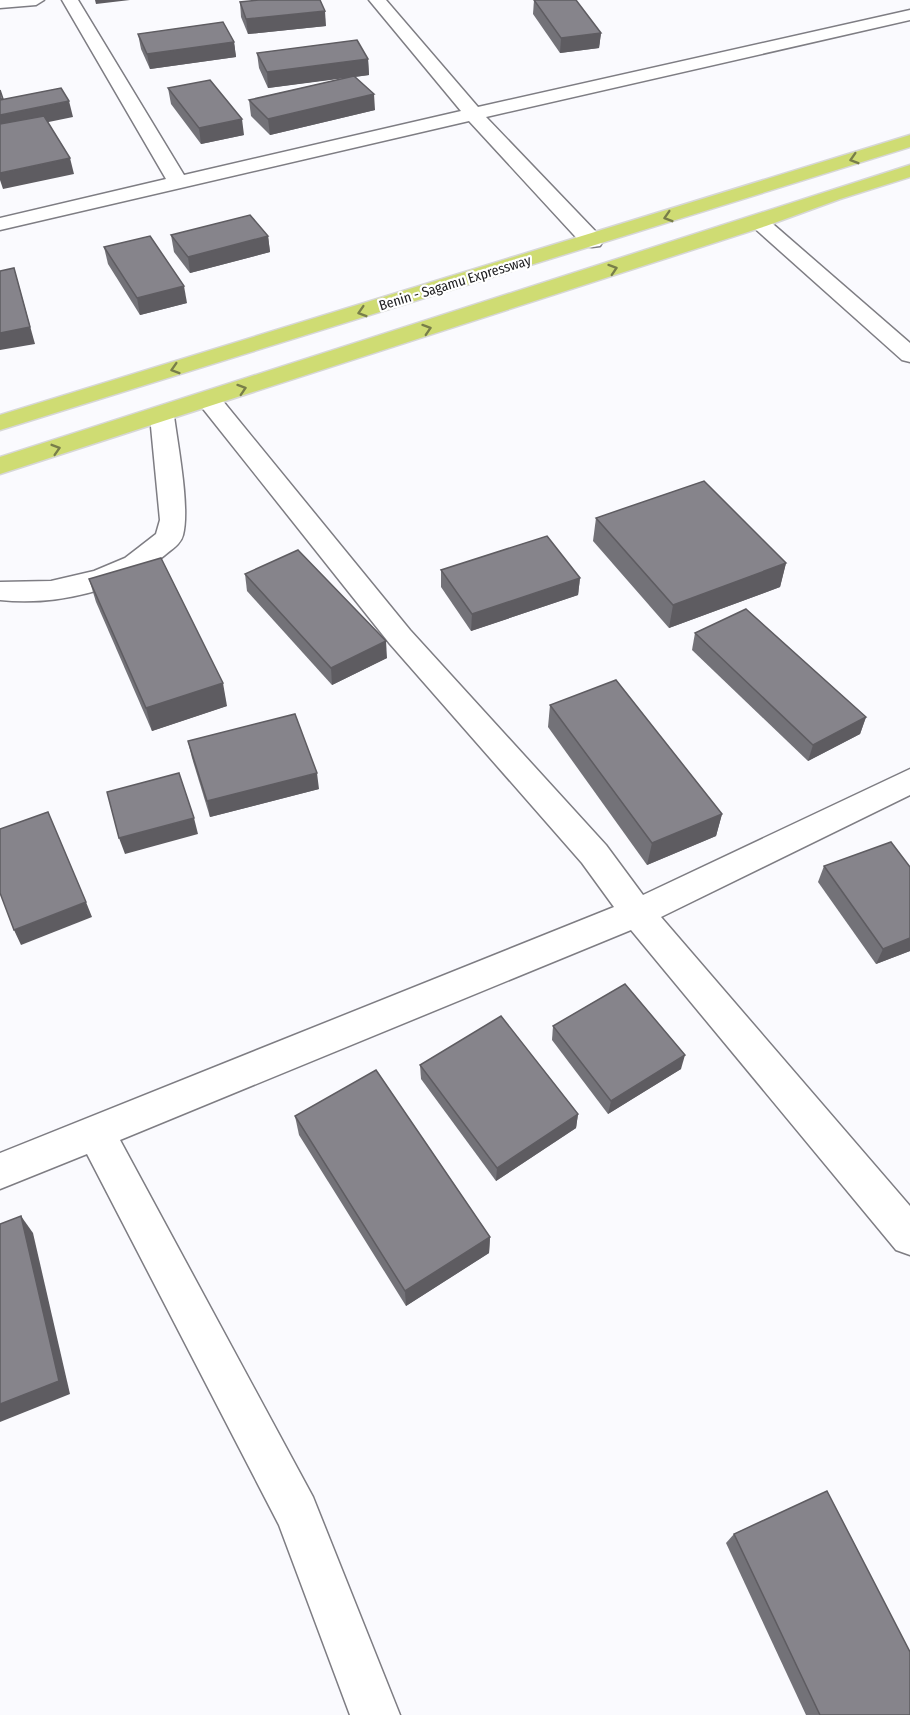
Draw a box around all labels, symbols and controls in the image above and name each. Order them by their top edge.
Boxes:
one-way arrow [849,151,860,164]
one-way arrow [663,210,674,222]
street label: Benin - Sagamu Expressway [377,252,534,314]
one-way arrow [607,264,618,277]
one-way arrow [357,305,367,317]
one-way arrow [421,324,432,336]
one-way arrow [170,362,181,374]
one-way arrow [236,384,247,396]
one-way arrow [50,444,61,456]

